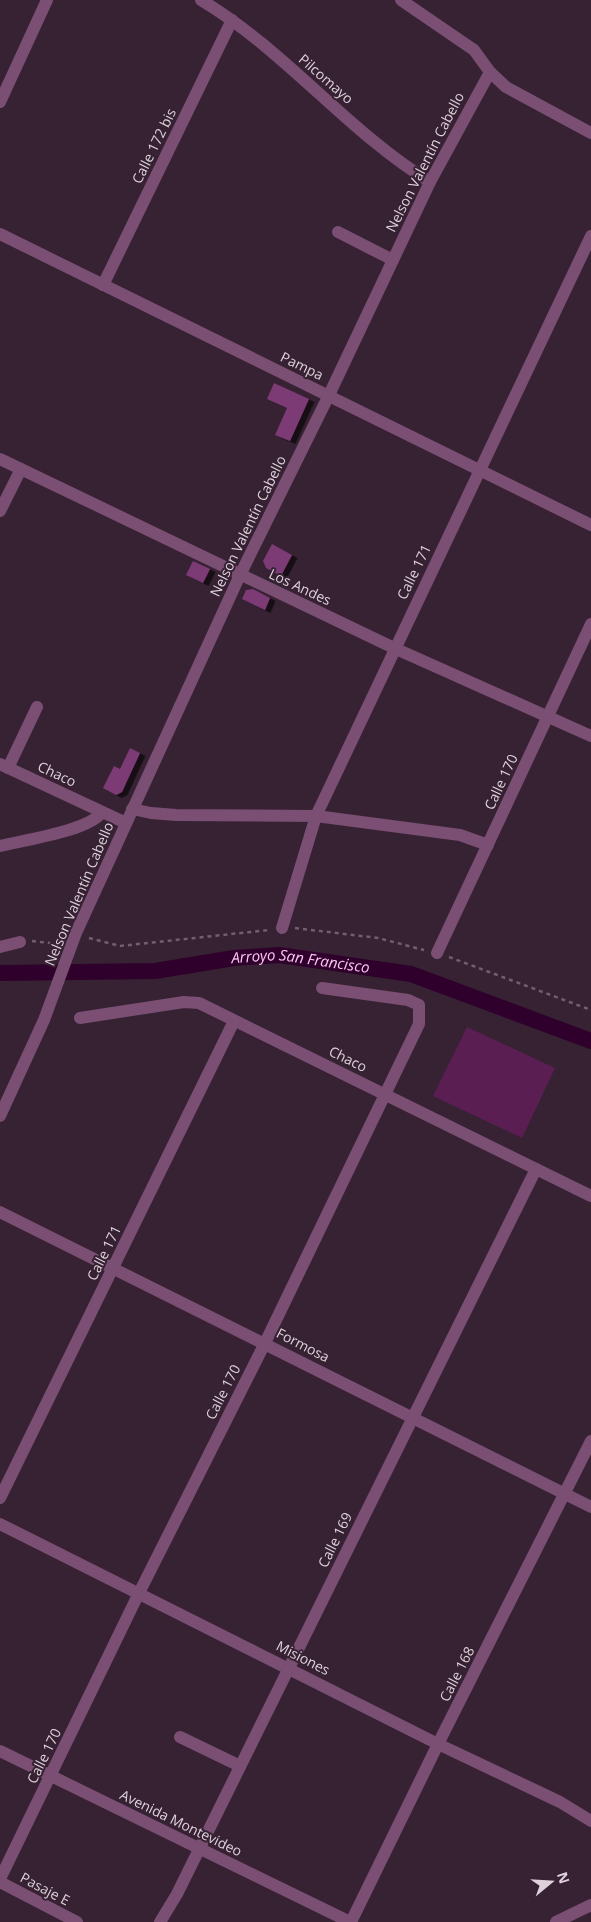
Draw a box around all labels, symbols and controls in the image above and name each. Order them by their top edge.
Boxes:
street label: Pilcomayo [295,50,358,108]
street label: Nelson Valentín Cabello [381,89,468,235]
street label: Calle 172 bis [127,105,180,187]
street label: Pampa [278,347,327,384]
street label: Nelson Valentín Cabello [205,452,290,599]
street label: Calle 171 [392,541,435,603]
street label: Los Andes [266,564,335,609]
street label: Calle 170 [479,751,522,813]
street label: Chaco [35,756,79,791]
street label: Nelson Valentín Cabello [40,819,117,969]
water label: Arroyo San Francisco [230,944,371,977]
street label: Chaco [326,1041,371,1076]
street label: Calle 171 [82,1222,125,1284]
street label: Formosa [273,1323,333,1366]
street label: Calle 170 [201,1361,244,1422]
street label: Calle 169 [313,1509,356,1571]
street label: Misiones [273,1636,334,1679]
street label: Calle 168 [435,1643,478,1704]
street label: Calle 170 [22,1725,65,1787]
street label: Avenida Montevideo [117,1785,245,1860]
north arrow [526,1857,576,1907]
street label: Pasaje E [17,1868,73,1909]
text: N [553,1869,575,1886]

